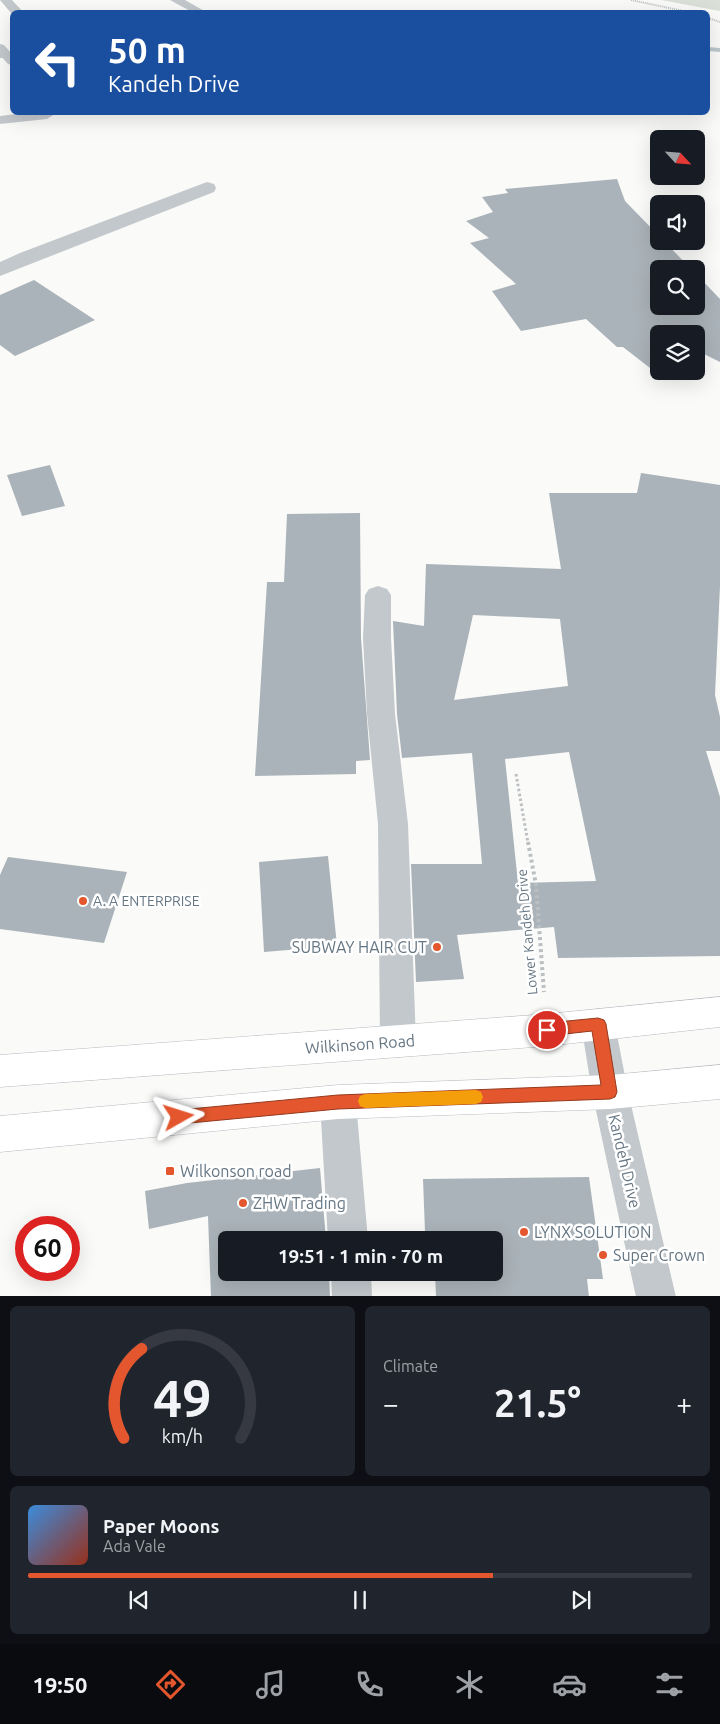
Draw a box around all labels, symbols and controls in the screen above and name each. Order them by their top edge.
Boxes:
icon: left [25,30,90,95]
text: 50 m [108,30,186,70]
text: Kandeh Drive [108,71,240,96]
north arrow [650,130,705,185]
map controls [650,130,705,380]
button: sound [650,195,705,250]
button: search [650,260,705,315]
button: layers [650,325,705,380]
street label: Lower Kandeh Drive [514,868,540,996]
place label: A. A ENTERPRISE [93,893,200,909]
marker: A. A ENTERPRISE [77,895,89,907]
place label: SUBWAY HAIR CUT [292,938,427,956]
marker: SUBWAY HAIR CUT [431,941,443,953]
pin [526,1009,568,1051]
icon: arrive [533,1016,561,1044]
street label: Wilkinson Road [304,1031,416,1057]
position arrow [152,1090,204,1142]
street label: Kandeh Drive [605,1112,645,1210]
place label: Wilkonson road [180,1162,292,1180]
marker: Wilkonson road [164,1165,176,1177]
place label: ZHW Trading [253,1194,346,1212]
marker: ZHW Trading [237,1197,249,1209]
speed limit sign: 60 [15,1216,80,1281]
place label: LYNX SOLUTION [534,1223,651,1241]
marker: LYNX SOLUTION [518,1226,530,1238]
text: 19:51 · 1 min · 70 m [278,1245,443,1267]
place label: Super Crown [613,1246,705,1264]
marker: Super Crown [597,1249,609,1261]
text: Climate [383,1357,438,1375]
text: 49 [153,1369,212,1427]
text: 21.5° [494,1382,581,1424]
text: − [383,1388,399,1419]
text: + [676,1388,692,1419]
text: km/h [162,1426,203,1446]
text: Paper Moons [103,1515,220,1537]
text: Ada Vale [103,1537,166,1555]
icon: previous [125,1586,153,1614]
icon: pause [346,1586,374,1614]
icon: next [567,1586,595,1614]
icon: directions [153,1667,188,1702]
icon: music [253,1667,288,1702]
icon: phone [352,1667,387,1702]
icon: climate [452,1667,487,1702]
icon: car [552,1667,587,1702]
icon: filters [652,1667,687,1702]
text: 19:50 [32,1672,88,1697]

